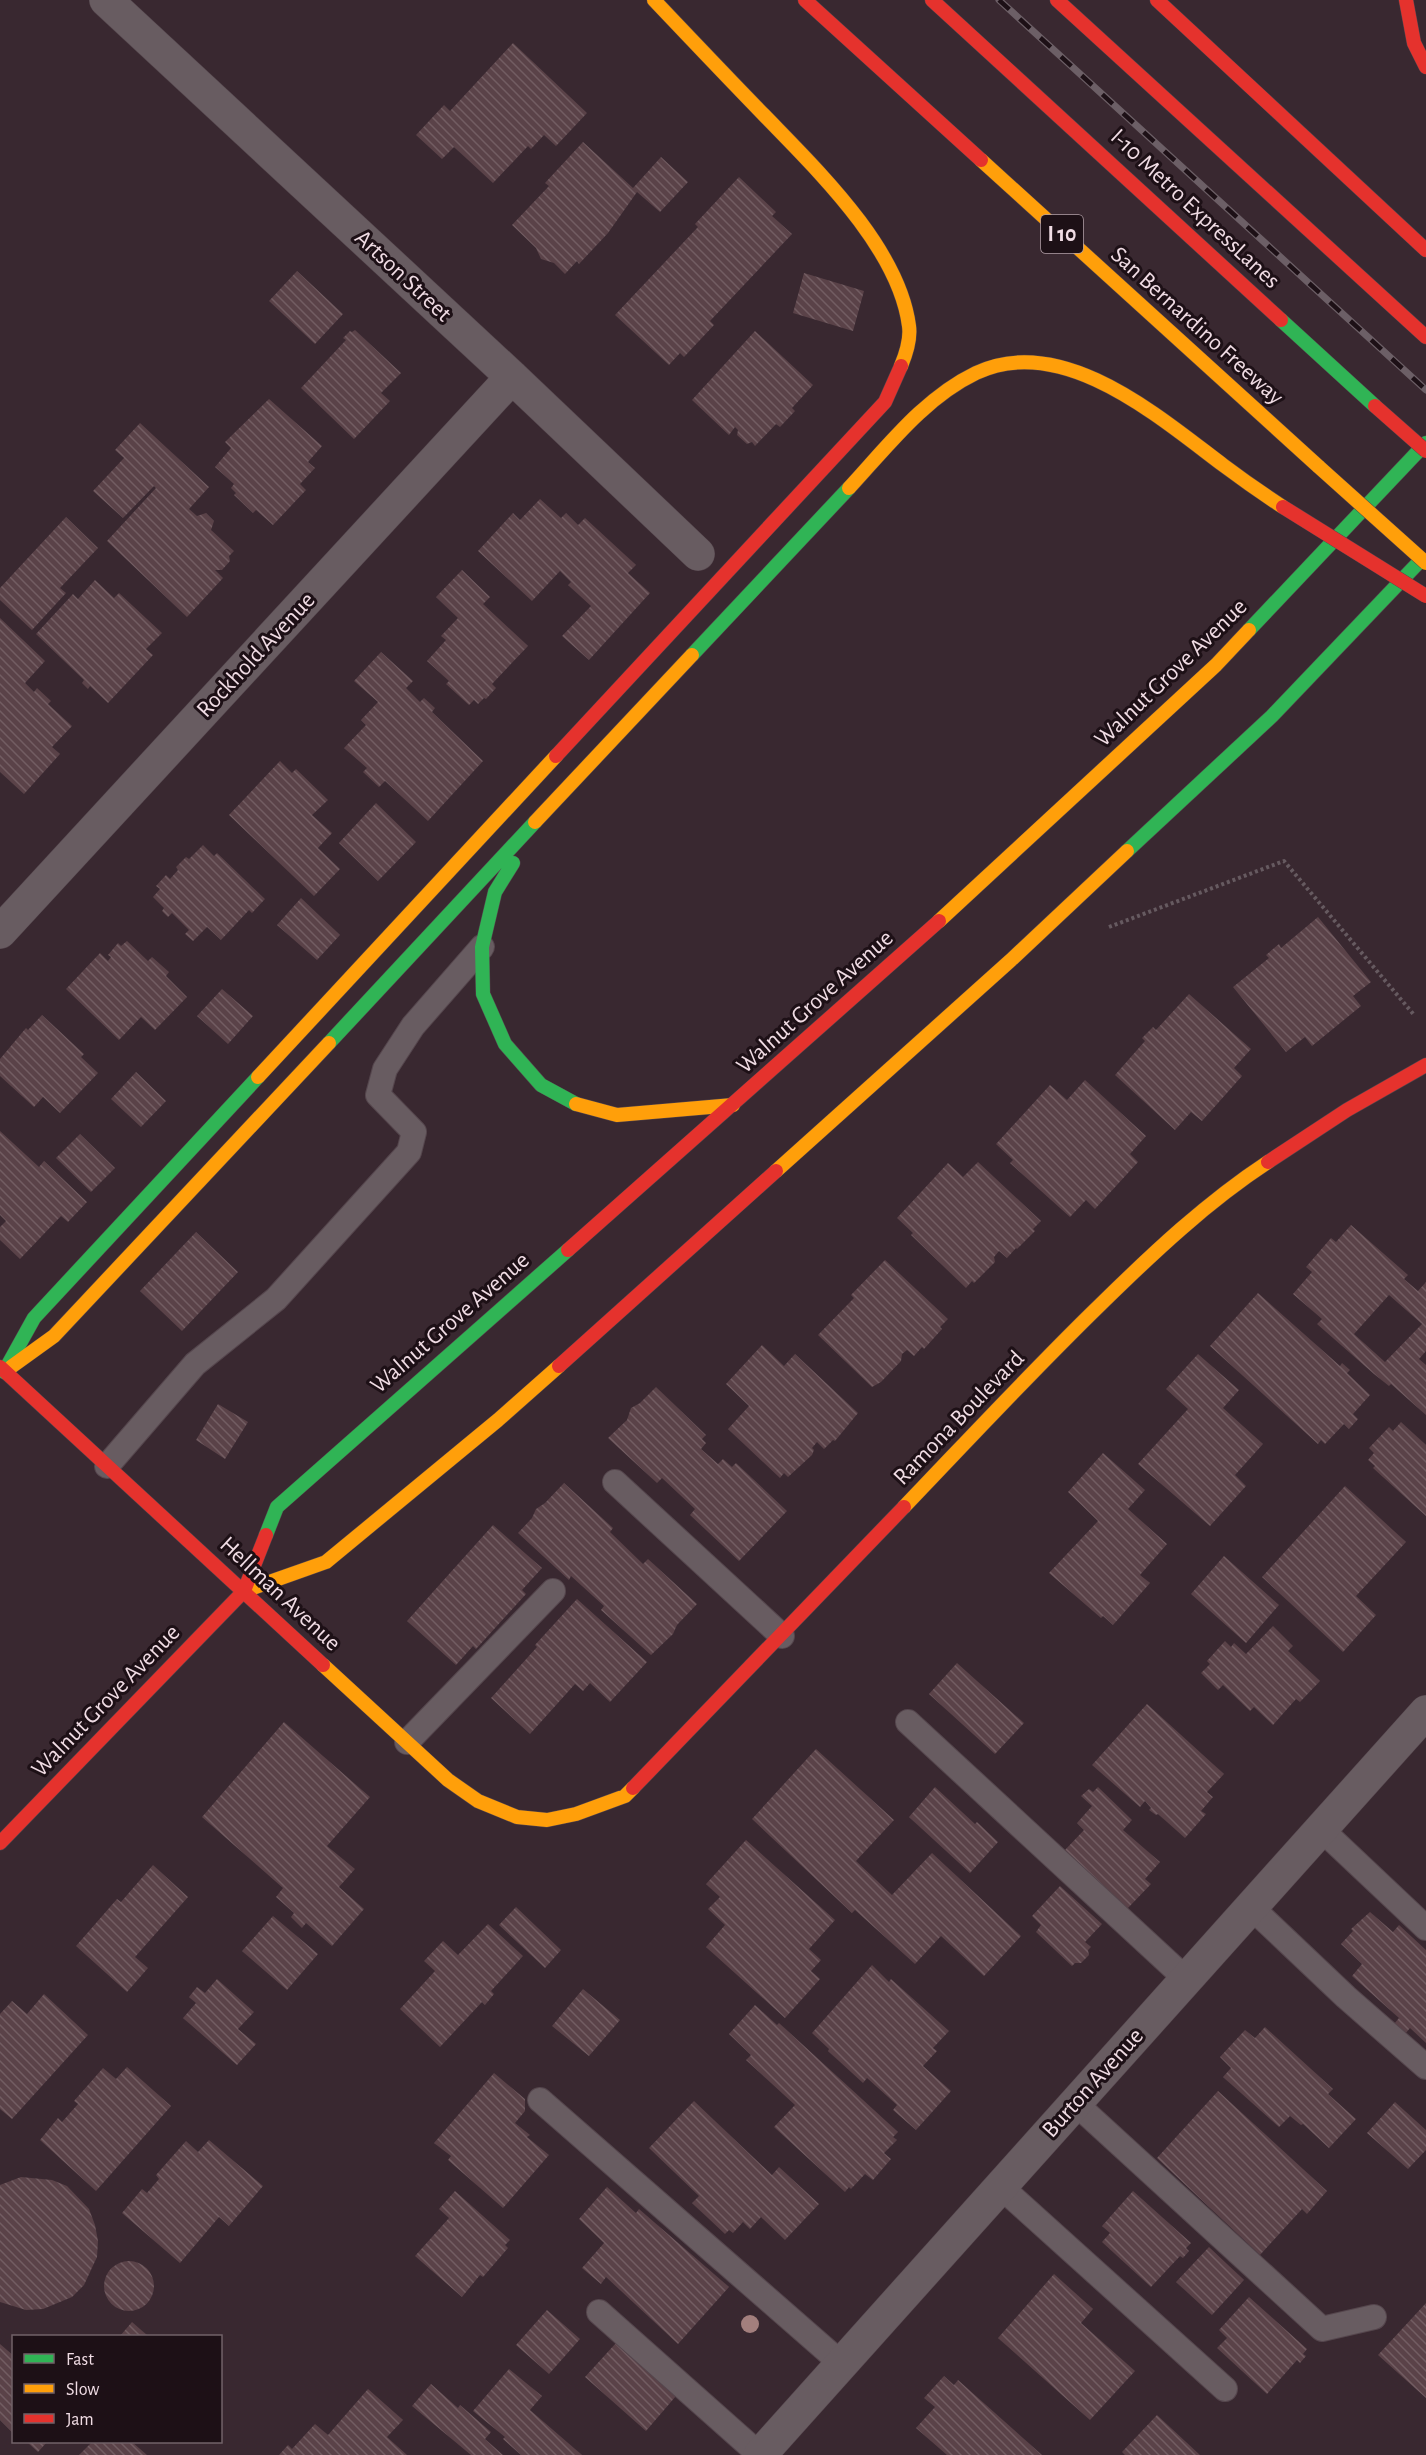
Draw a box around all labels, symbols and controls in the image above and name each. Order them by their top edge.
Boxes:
street label: I-10 Metro ExpressLanes [1106,125,1284,293]
road number: I 10 [1041,215,1083,253]
street label: Artson Street [350,226,456,327]
street label: San Bernardino Freeway [1106,242,1288,410]
street label: Rockhold Avenue [192,588,320,722]
street label: Walnut Grove Avenue [1090,594,1252,752]
street label: Walnut Grove Avenue [732,926,898,1078]
street label: Walnut Grove Avenue [366,1248,534,1398]
street label: Ramona Boulevard [889,1346,1029,1490]
street label: Hellman Avenue [215,1532,345,1656]
street label: Walnut Grove Avenue [27,1620,185,1782]
street label: Burton Avenue [1038,2024,1148,2142]
legend [12,2335,222,2443]
text: Fast [66,2351,94,2369]
text: Slow [66,2381,99,2399]
text: Jam [66,2411,94,2429]

